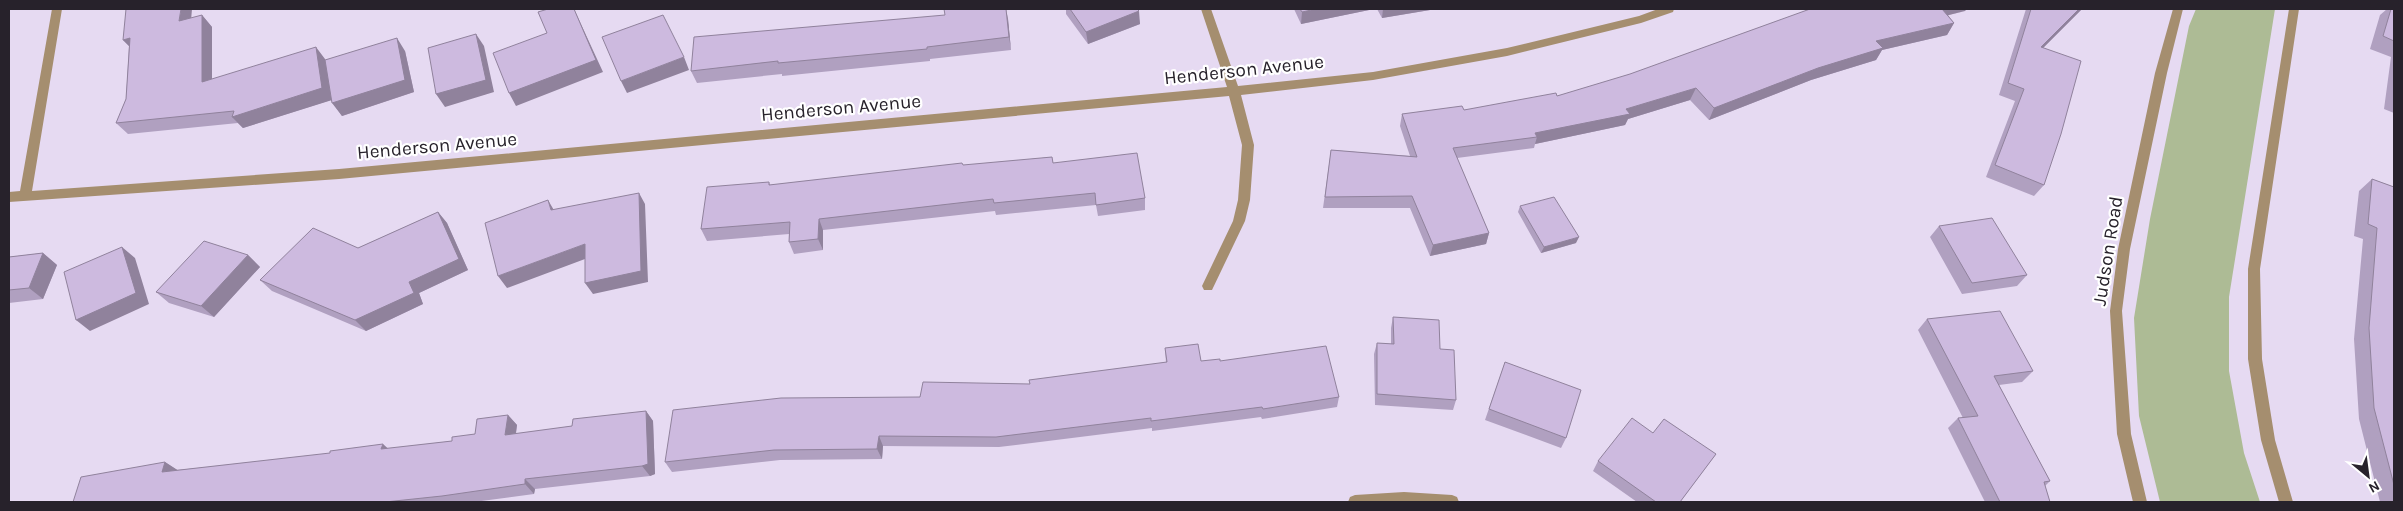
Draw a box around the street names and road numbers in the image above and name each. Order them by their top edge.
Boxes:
street label: Henderson Avenue [1163,51,1325,89]
street label: Henderson Avenue [760,90,922,126]
street label: Henderson Avenue [356,128,518,164]
street label: Judson Road [2088,195,2128,307]

